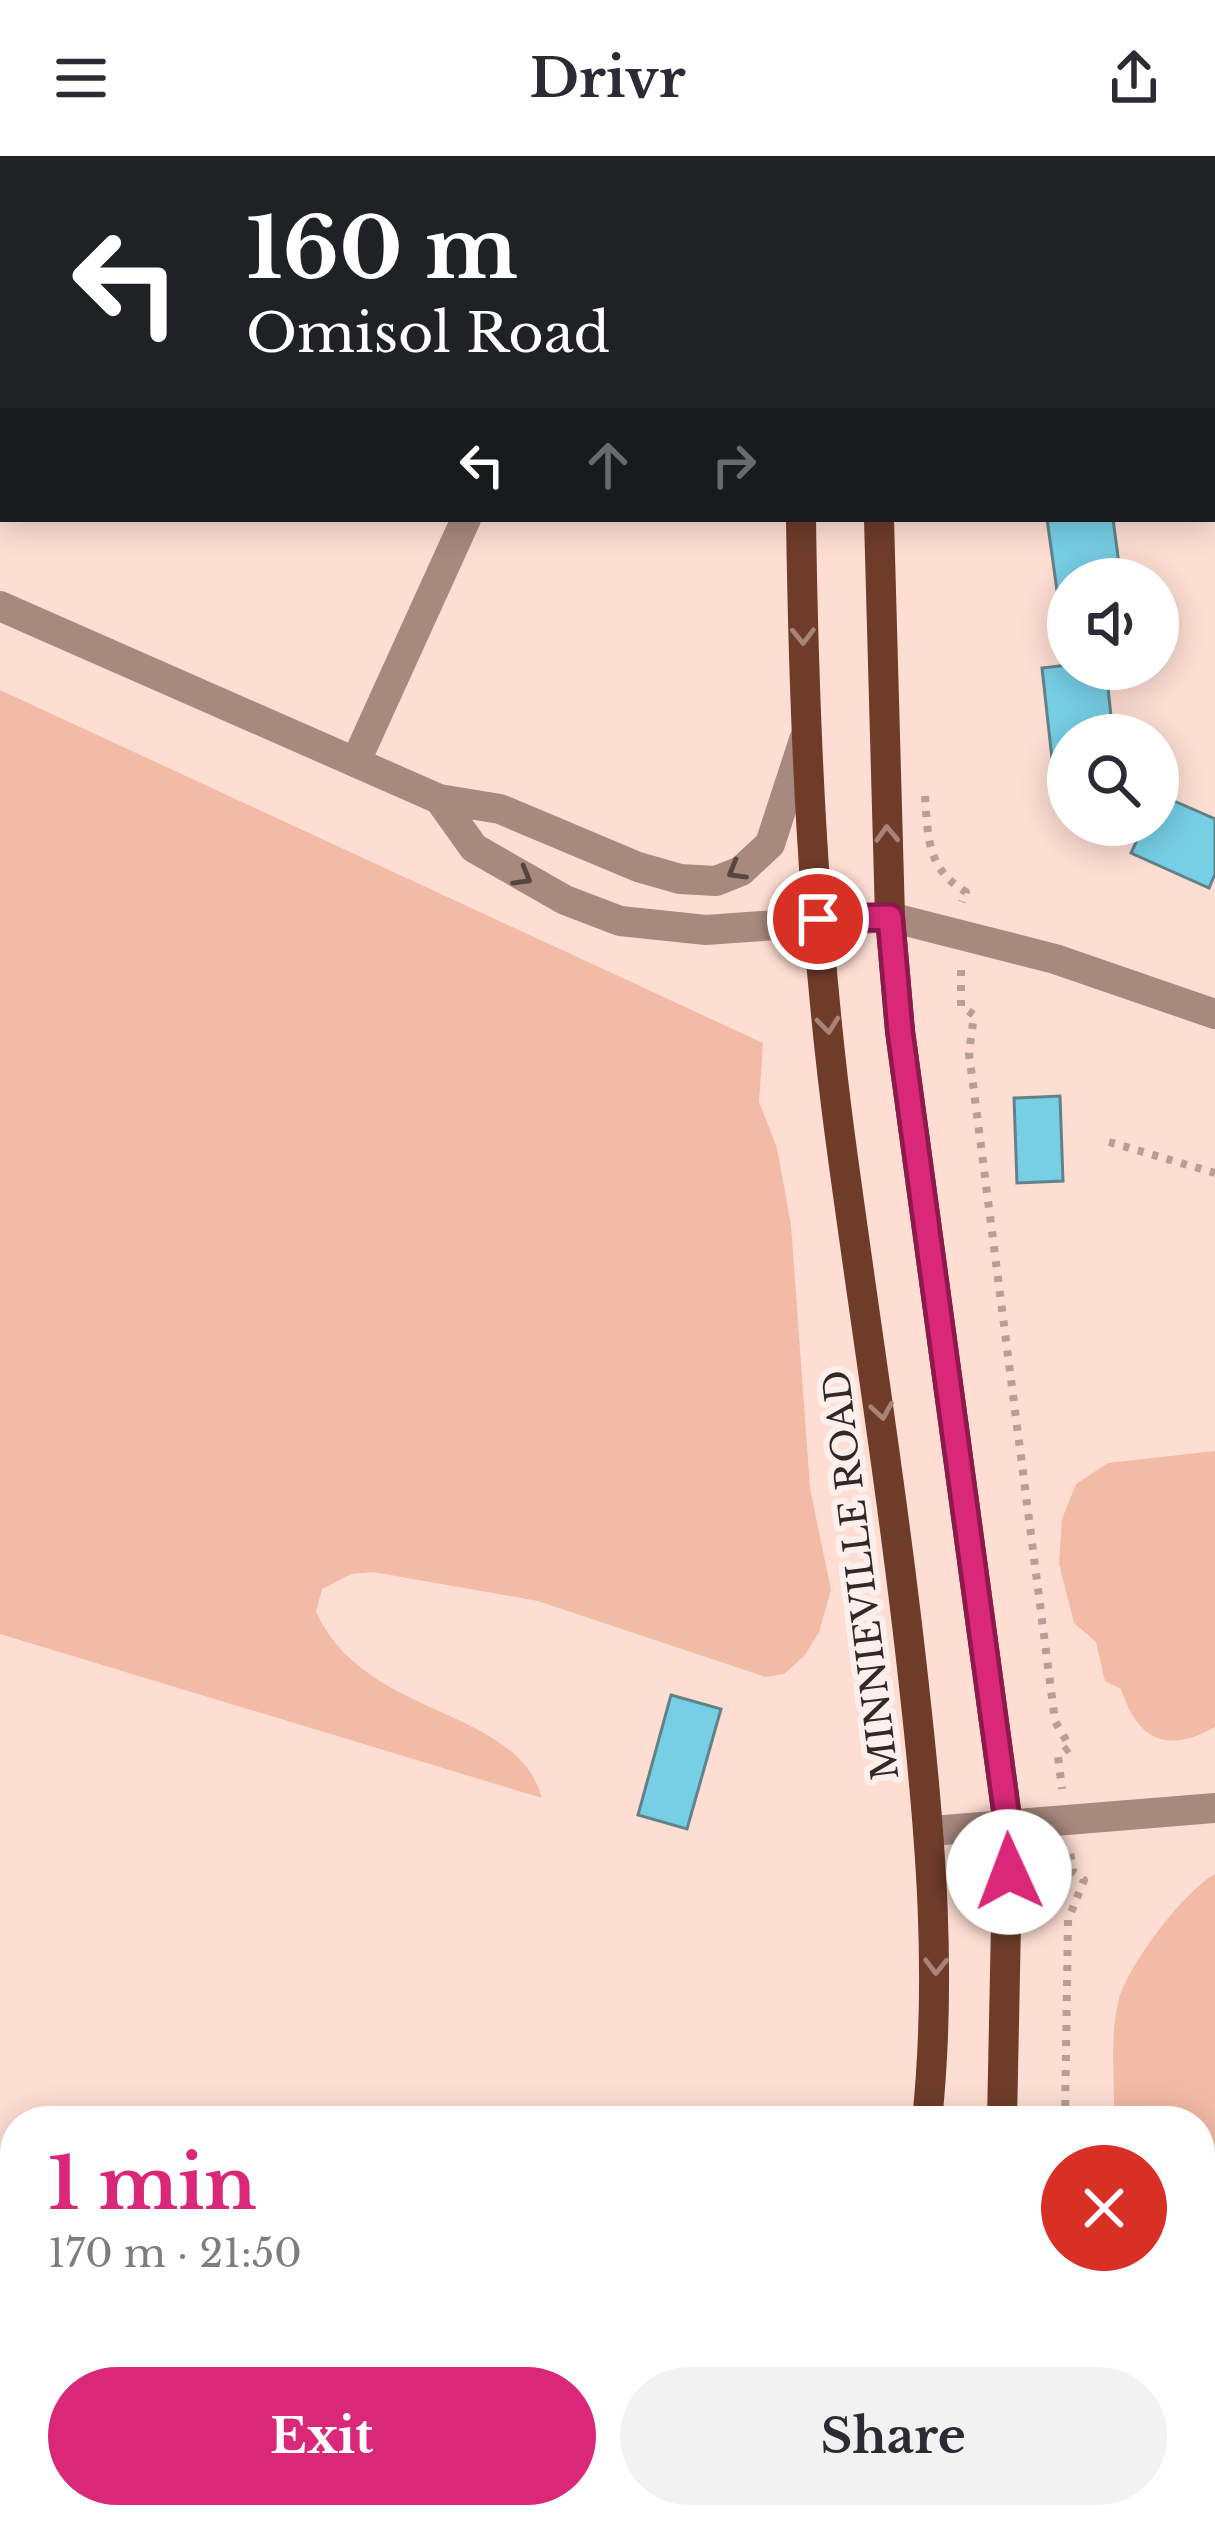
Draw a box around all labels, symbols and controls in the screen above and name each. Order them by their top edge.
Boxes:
icon: menu [48,45,114,111]
text: Drivr [529,45,686,112]
icon: share [1101,45,1167,111]
text: 160 m [246,197,518,301]
icon: left [48,204,204,360]
text: Omisol Road [246,300,610,367]
icon: left [449,432,515,498]
icon: ahead [575,432,641,498]
icon: right [701,432,767,498]
map controls [1047,558,1179,846]
button: sound [1047,558,1179,690]
one-way arrow [789,627,815,646]
button: search [1047,714,1179,846]
one-way arrow [874,824,900,843]
one-way arrow [727,856,749,879]
one-way arrow [510,863,532,886]
pin [767,868,869,970]
icon: arrive [785,886,851,952]
one-way arrow [815,1016,840,1035]
street label: MINNIEVILLE ROAD [814,1368,908,1782]
one-way arrow [868,1401,894,1421]
position arrow [946,1809,1072,1935]
one-way arrow [923,1957,949,1976]
text: 1 min [48,2139,257,2228]
button: close [1041,2145,1167,2271]
text: 170 m · 21:50 [48,2229,302,2278]
button: Exit [48,2367,596,2505]
button: Share [620,2367,1167,2505]

